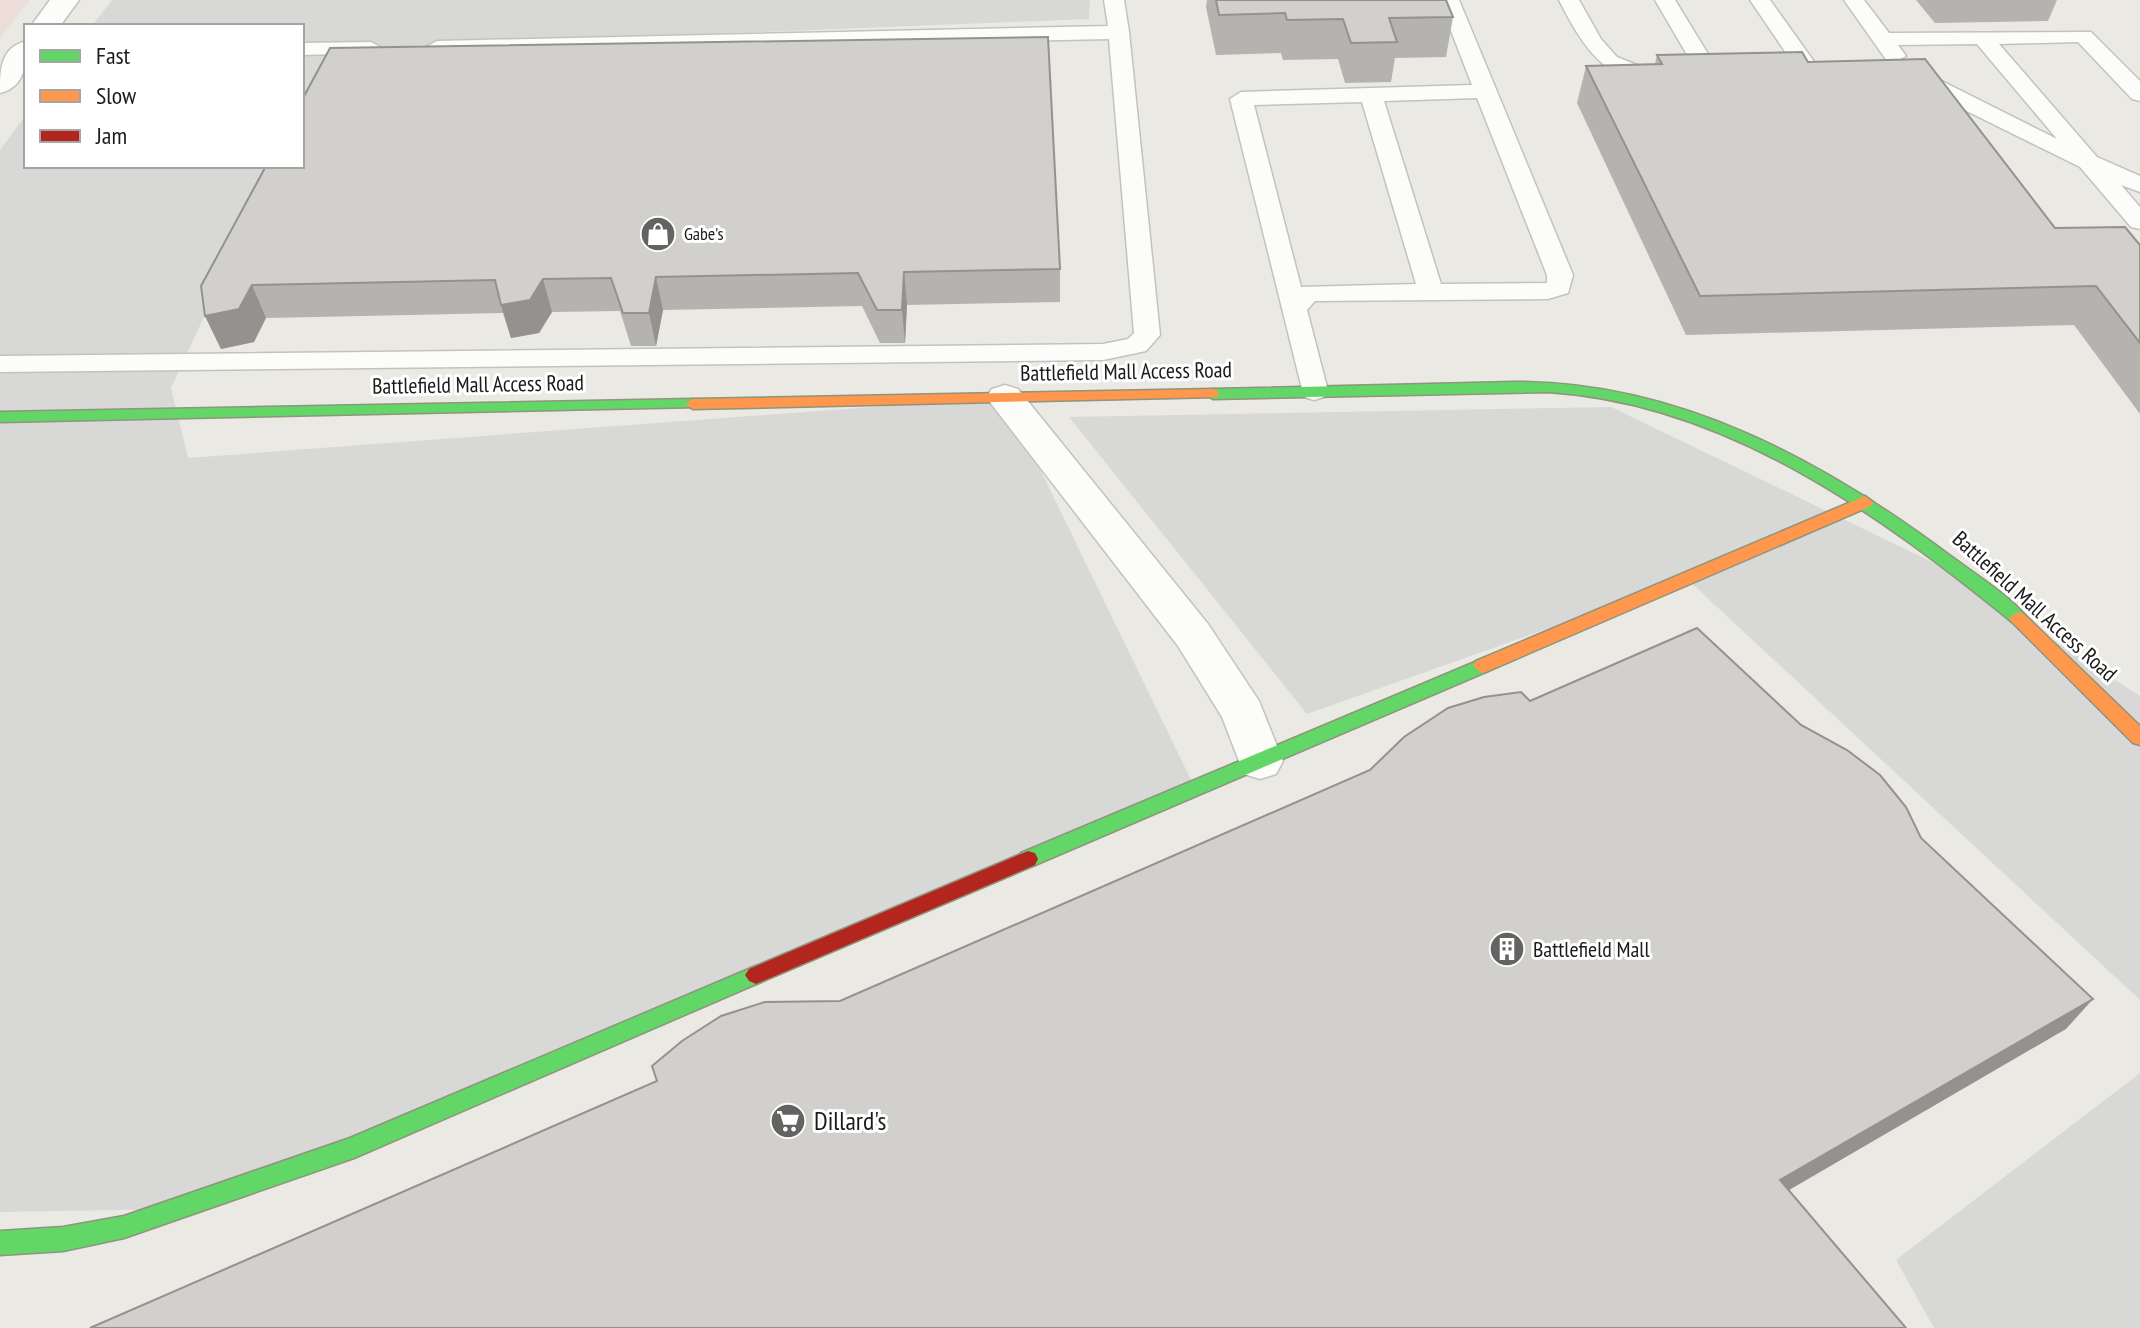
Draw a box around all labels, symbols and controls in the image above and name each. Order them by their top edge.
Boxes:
legend [24,24,304,168]
text: Fast [96,40,131,71]
text: Slow [96,80,137,111]
text: Jam [95,120,127,151]
shop icon: Gabe's [639,215,677,253]
place label: Gabe's [684,222,723,245]
street label: Battlefield Mall Access Road [1020,355,1232,387]
street label: Battlefield Mall Access Road [372,368,584,400]
street label: Battlefield Mall Access Road [1947,525,2123,687]
building icon: Battlefield Mall [1488,930,1526,968]
place label: Battlefield Mall [1533,935,1650,963]
supermarket icon: Dillard's [769,1102,807,1140]
place label: Dillard's [814,1104,886,1137]

